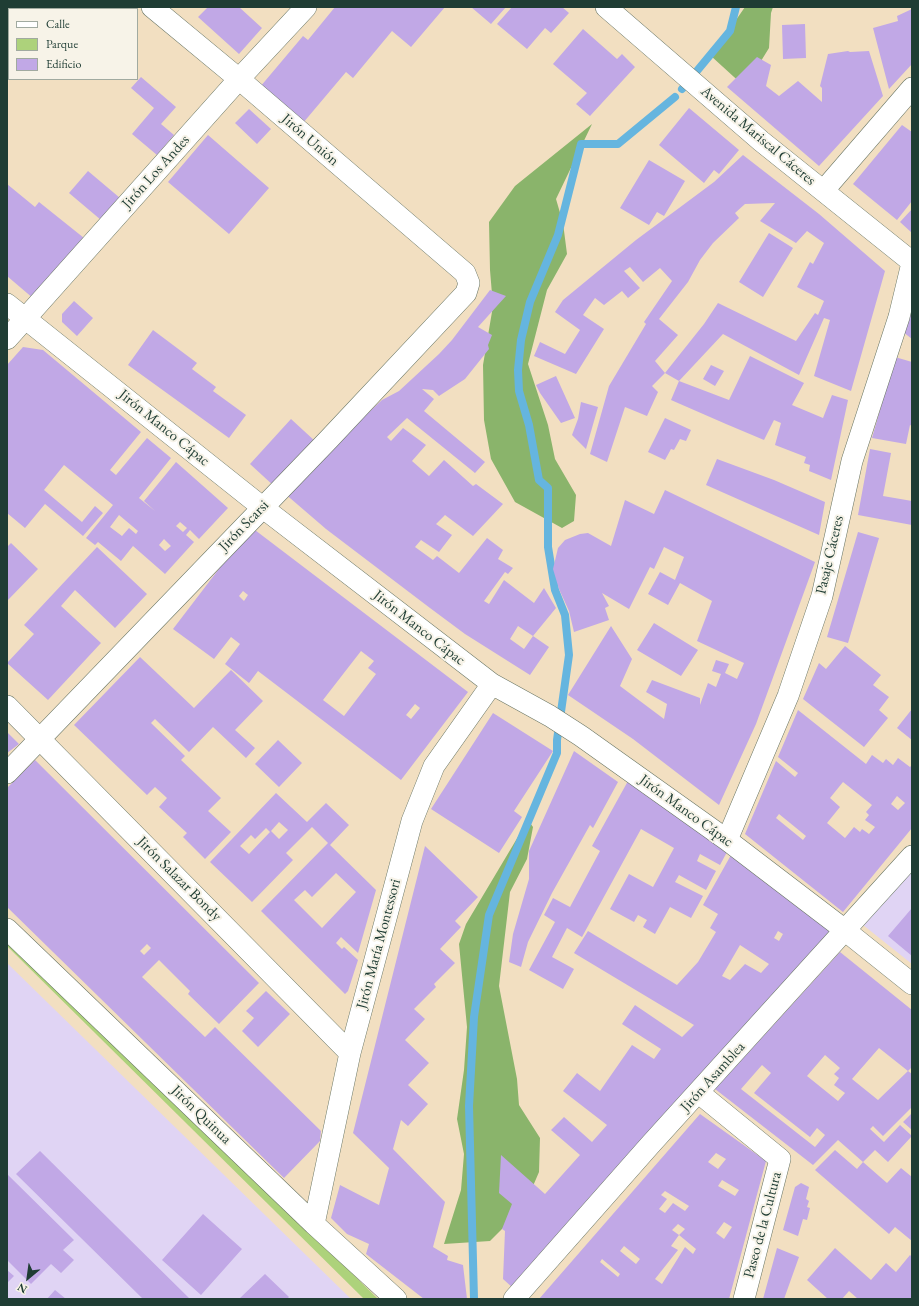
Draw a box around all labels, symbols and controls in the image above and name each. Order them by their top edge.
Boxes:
legend [8,8,138,80]
text: Calle [46,16,70,32]
text: Parque [46,36,78,52]
text: Edificio [46,56,81,72]
street label: Avenida Mariscal Cáceres [697,83,819,189]
street label: Jirón Unión [278,110,342,170]
street label: Jirón Los Andes [118,132,194,212]
street label: Jirón Manco Cápac [115,386,213,470]
street label: Jirón Scarsi [215,497,273,555]
street label: Pasaje Cáceres [812,514,848,596]
street label: Jirón Manco Cápac [369,587,469,669]
street label: Jirón Manco Cápac [636,771,736,851]
street label: Jirón Salazar Bondy [133,833,225,925]
street label: Jirón María Montessori [353,877,405,1011]
street label: Jirón Asamblea [677,1038,749,1116]
street label: Jirón Quinua [167,1082,235,1148]
street label: Paseo de la Cultura [740,1170,786,1280]
north arrow [8,1258,48,1298]
text: N [15,1280,29,1297]

